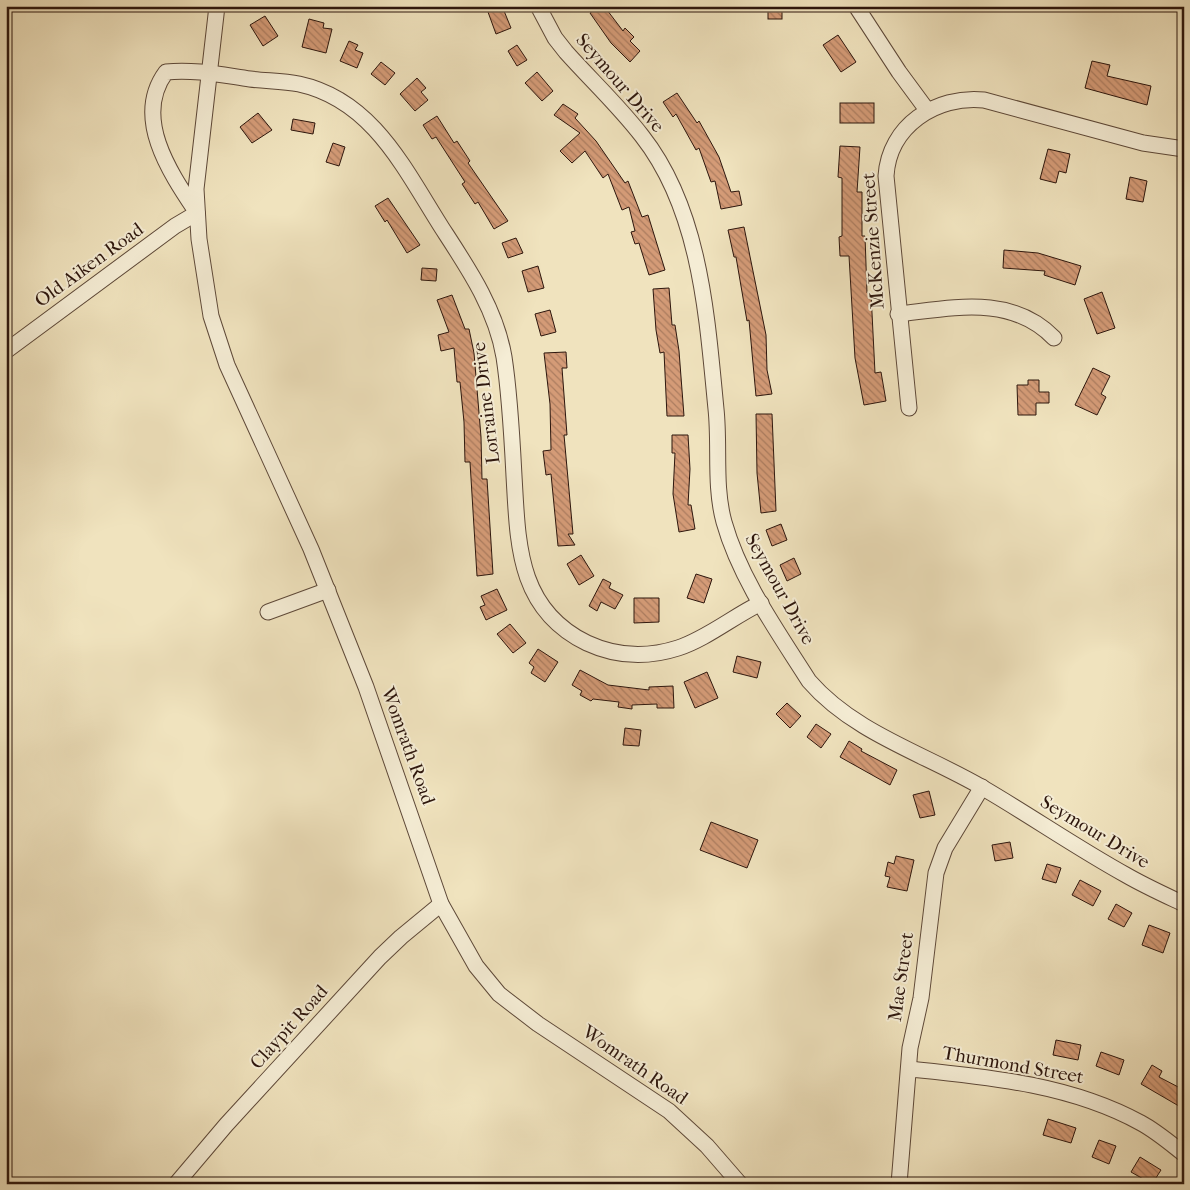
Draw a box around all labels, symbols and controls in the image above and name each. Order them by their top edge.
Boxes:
street label: Seymour Drive [571,29,669,137]
street label: McKenzie Street [857,172,889,310]
street label: Old Aiken Road [30,218,148,312]
street label: Lorraine Drive [468,341,504,465]
street label: Seymour Drive [740,530,820,648]
street label: Womrath Road [376,683,440,808]
street label: Seymour Drive [1036,791,1154,873]
street label: Mae Street [884,931,918,1023]
street label: Claypit Road [246,980,333,1074]
street label: Womrath Road [577,1020,692,1110]
street label: Thurmond Street [941,1042,1086,1088]

